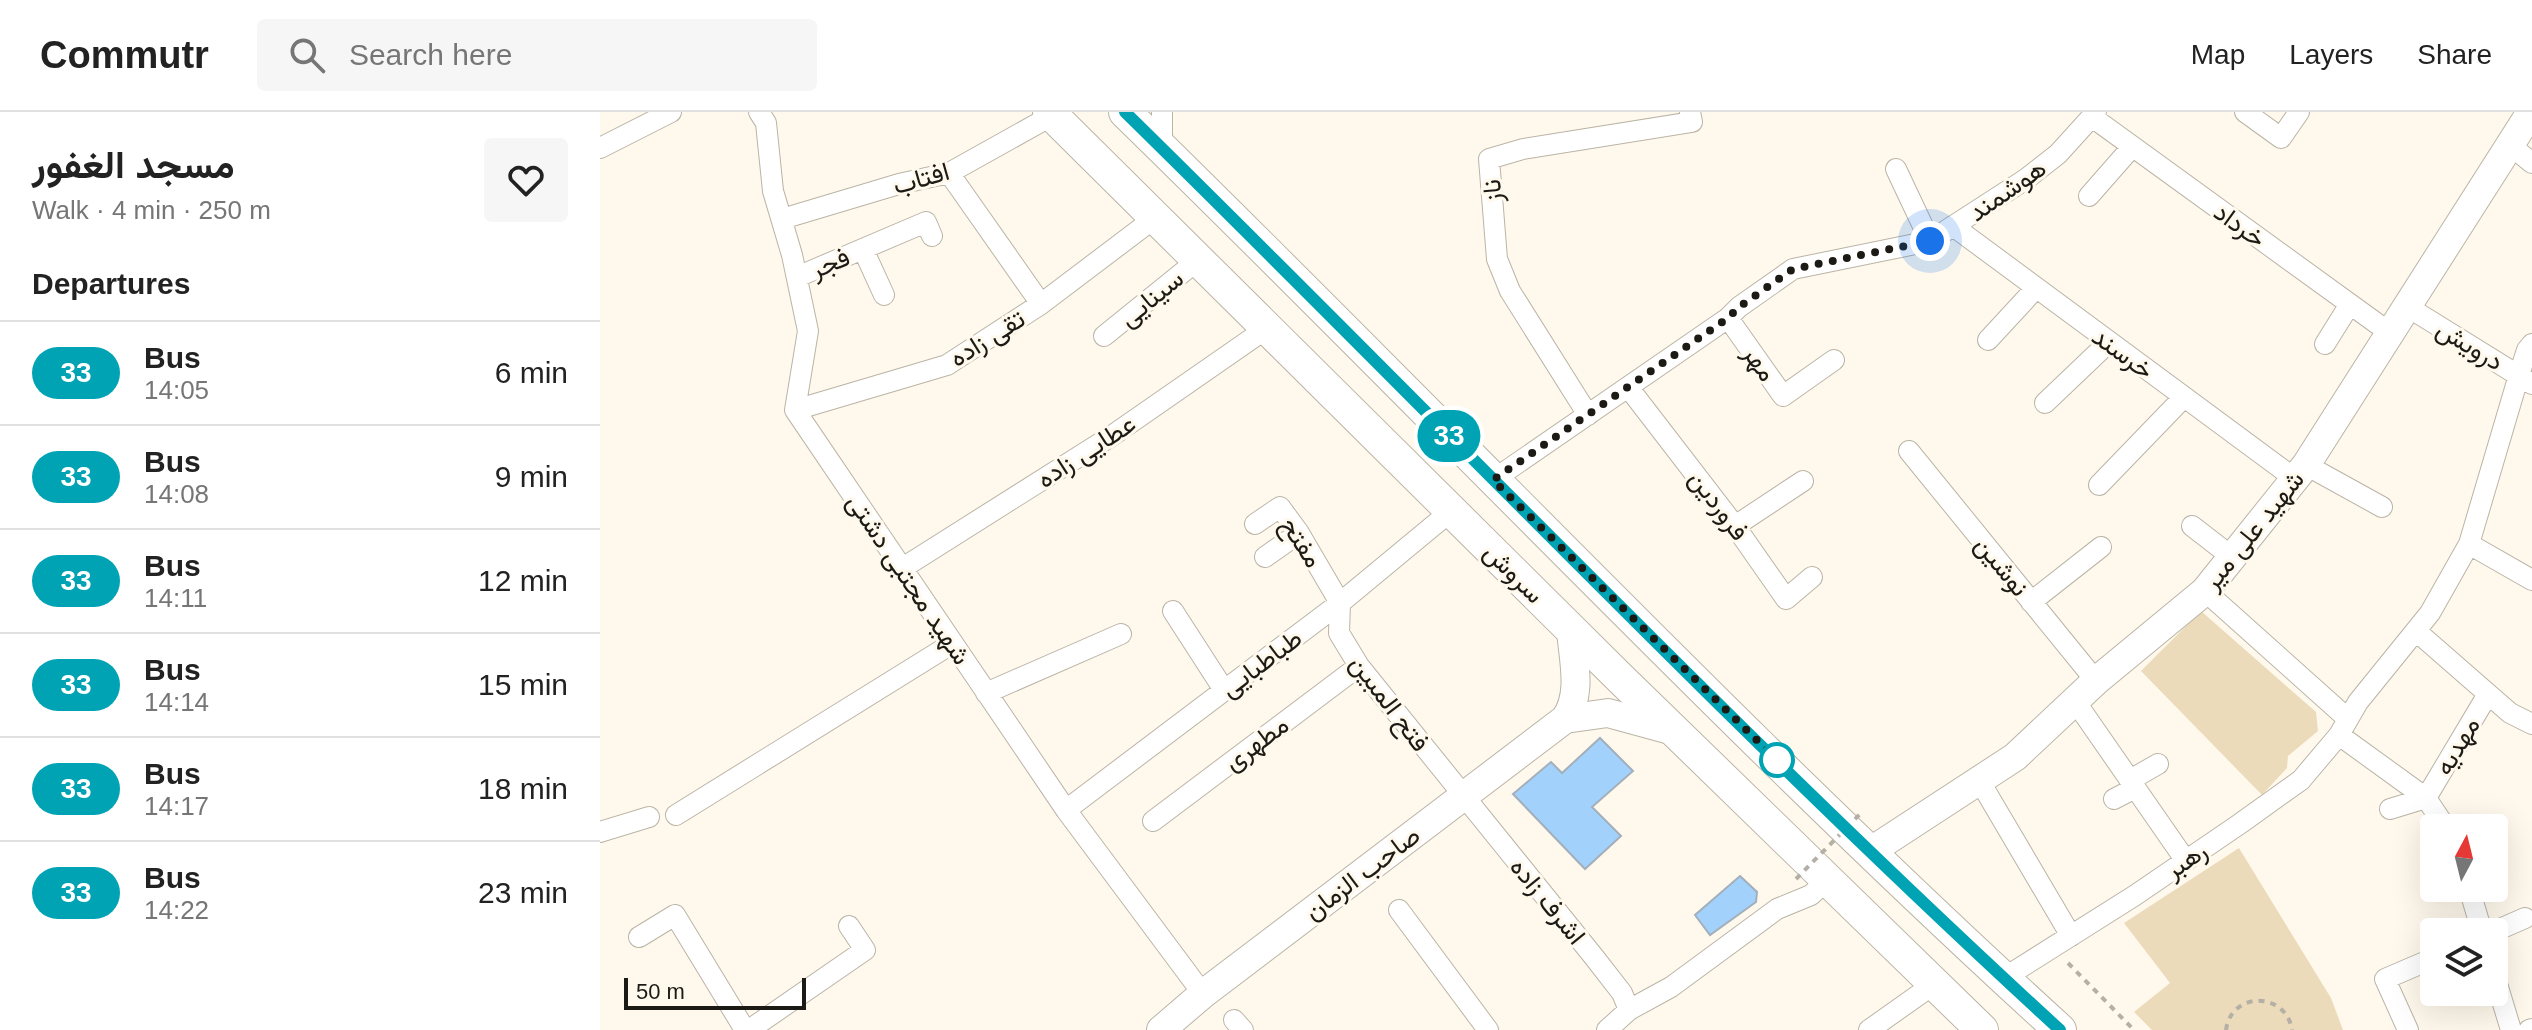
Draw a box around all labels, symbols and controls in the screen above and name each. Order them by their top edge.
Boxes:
search box [257,19,817,91]
icon: search [285,33,329,77]
text: Commutr [40,34,209,76]
text: Search here [349,38,512,71]
text: Map [2191,39,2245,70]
text: Layers [2289,39,2373,70]
text: Share [2417,39,2492,70]
button: heart [484,138,568,222]
text: مسجد الغفور [32,144,235,186]
street label: هوشمند [1963,153,2052,228]
street label: افتاب [889,156,953,200]
street label: ناز [1476,178,1509,205]
text: Walk · 4 min · 250 m [32,195,271,225]
street label: خرداد [2208,196,2272,255]
your location [1910,221,1950,261]
street label: فجر [805,241,855,286]
street label: سینایی [1113,263,1190,334]
text: Departures [32,267,190,300]
street label: تقی زاده [944,303,1031,374]
street label: درویش [2431,313,2509,377]
street label: خرسند [2086,321,2160,386]
street label: مهر [1736,338,1783,387]
text: Bus [144,341,201,374]
text: 6 min [495,356,568,389]
text: 33 [60,357,92,388]
text: 14:05 [144,375,209,405]
street label: عطایی زاده [1031,408,1141,495]
line badge: 33 [1413,410,1485,462]
text: 33 [1433,420,1465,451]
text: Bus [144,445,201,478]
text: 9 min [495,460,568,493]
text: 33 [60,461,92,492]
street label: فروردین [1682,464,1755,547]
street label: شهید علی میر [2195,465,2311,597]
text: 14:08 [144,479,209,509]
street label: شهید مجتبی دشتی [840,488,977,671]
street label: مفتح [1272,511,1329,574]
street label: نوشین [1968,530,2035,603]
street label: سروش [1477,537,1550,610]
text: Bus [144,549,201,582]
text: 12 min [478,564,568,597]
text: 33 [60,565,92,596]
text: 14:11 [144,583,207,613]
street label: طباطبایی [1214,623,1308,704]
street label: فتح المبین [1342,649,1436,759]
text: Bus [144,653,201,686]
text: 15 min [478,668,568,701]
text: 33 [60,669,92,700]
text: 14:14 [144,687,209,717]
street label: مطهری [1218,709,1295,778]
street label: مهدیه [2428,712,2487,781]
unlabelled marker [1760,743,1794,777]
text: Bus [144,757,201,790]
text: 18 min [478,772,568,805]
text: 33 [60,773,92,804]
text: 14:17 [144,791,209,821]
north arrow [2420,814,2508,902]
map controls [2420,814,2508,1006]
street label: صاحب الزمان [1298,820,1426,927]
street label: رهبر [2159,835,2213,886]
street label: اشرف زاده [1503,852,1592,951]
text: Bus [144,861,201,894]
text: 23 min [478,876,568,909]
text: 33 [60,877,92,908]
text: 14:22 [144,895,209,925]
button: layers [2420,918,2508,1006]
scale bar [624,974,806,1010]
text: 50 m [636,979,685,1004]

